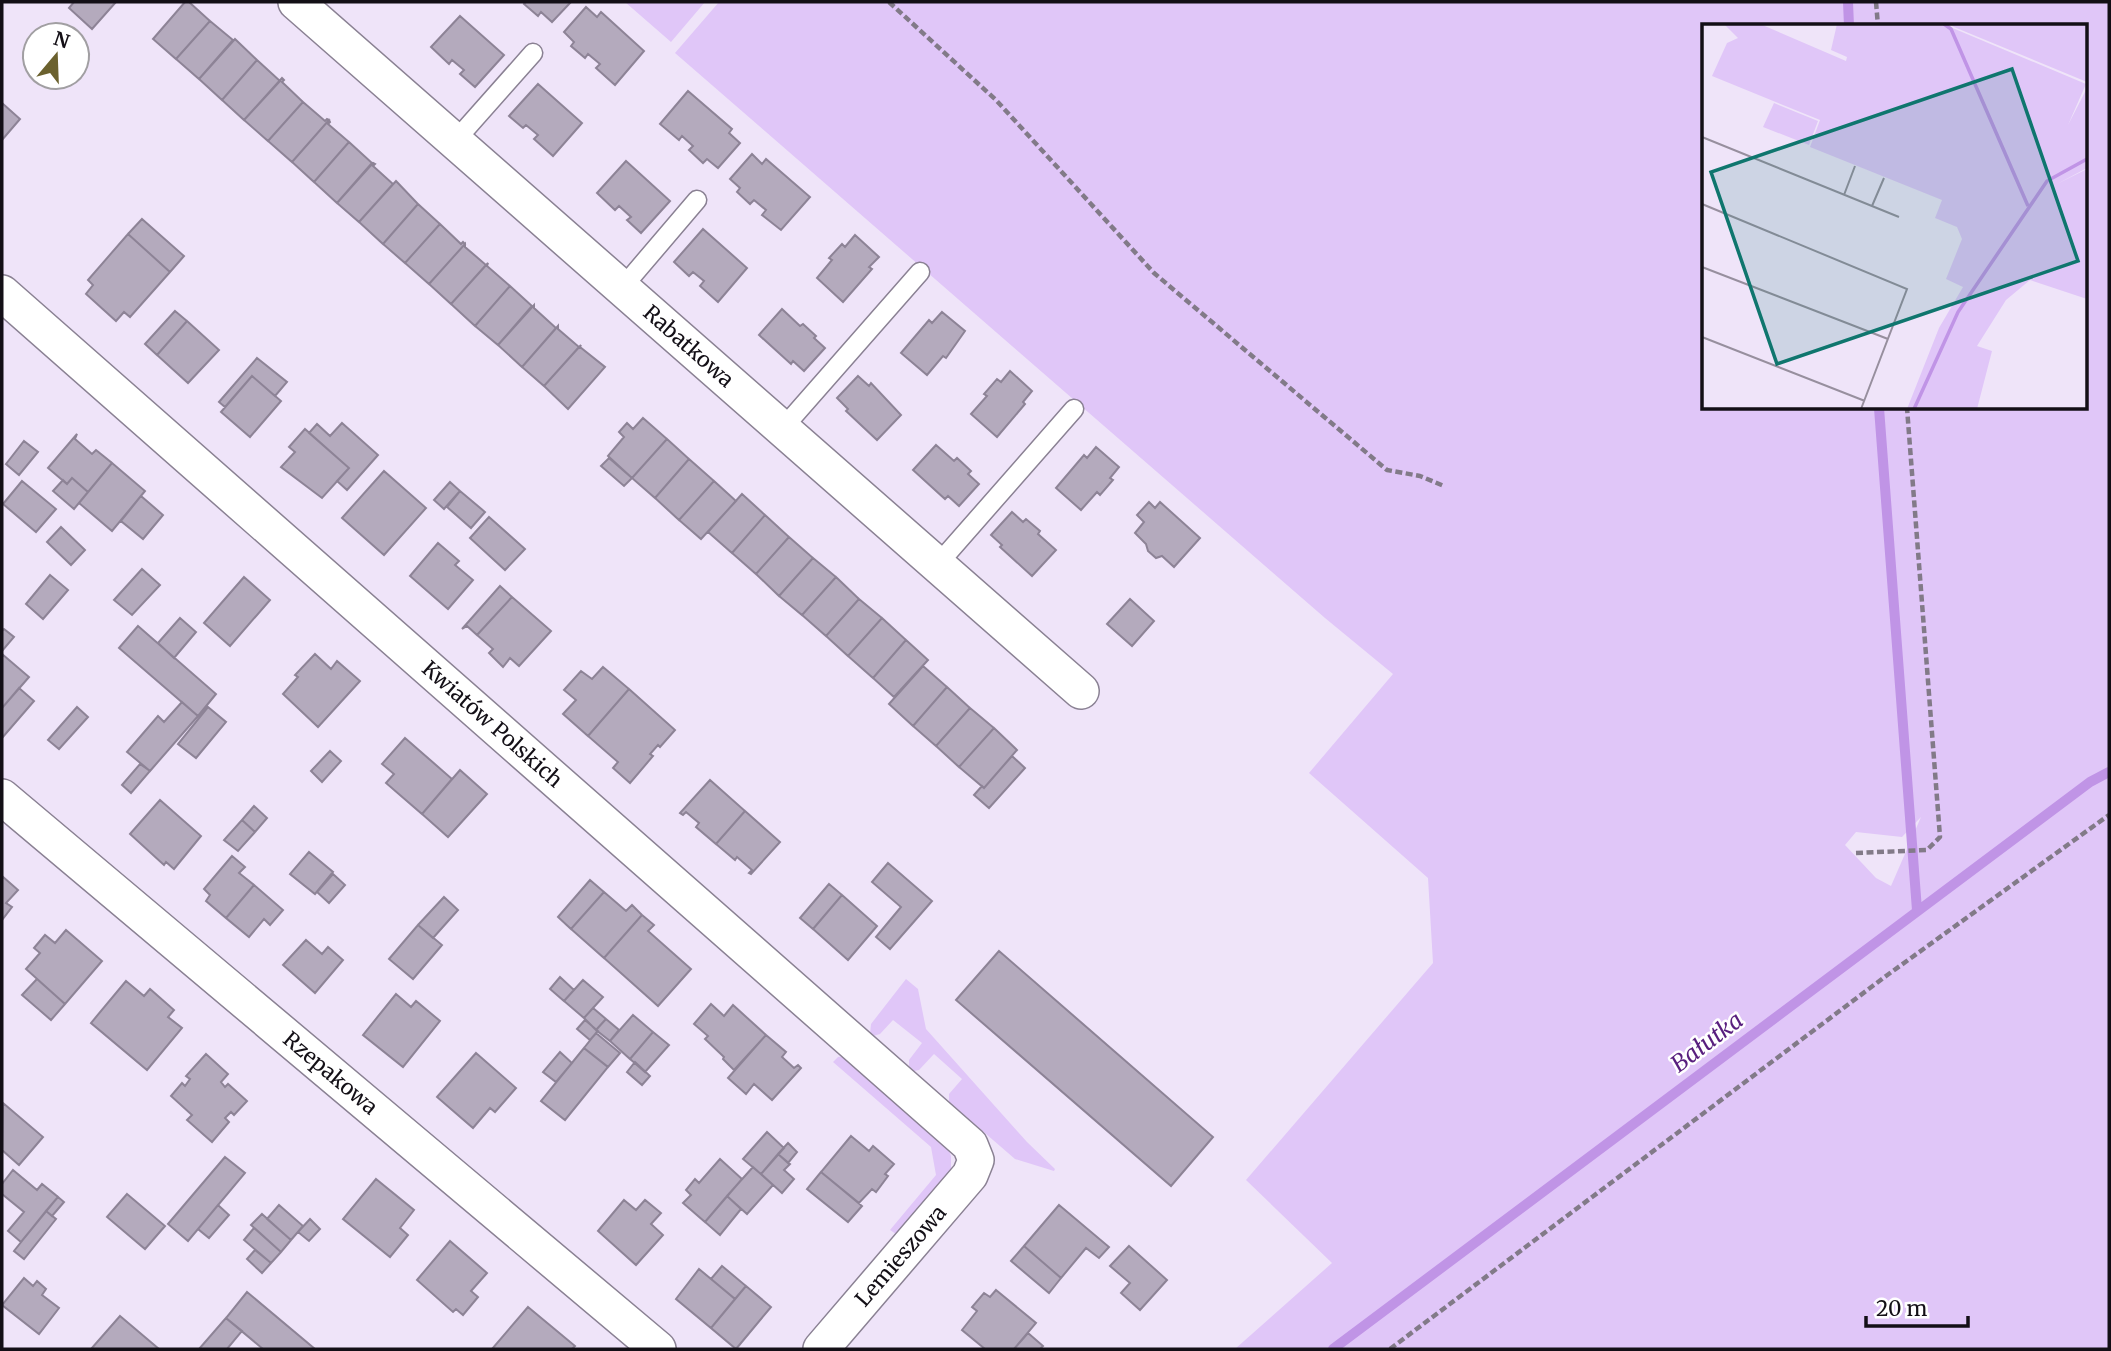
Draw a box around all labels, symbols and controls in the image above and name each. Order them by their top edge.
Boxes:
north arrow [21,21,91,91]
inset map [1702,24,2086,410]
text: N [51,26,73,54]
street label: Rabatkowa [638,299,740,393]
street label: Kwiatów Polskich [417,655,569,793]
water label: Bałutka [1665,1005,1748,1078]
street label: Rzepakowa [278,1025,383,1120]
street label: Lemieszowa [849,1199,952,1312]
scale bar [1866,1284,1968,1328]
text: 20 m [1876,1295,1928,1322]

